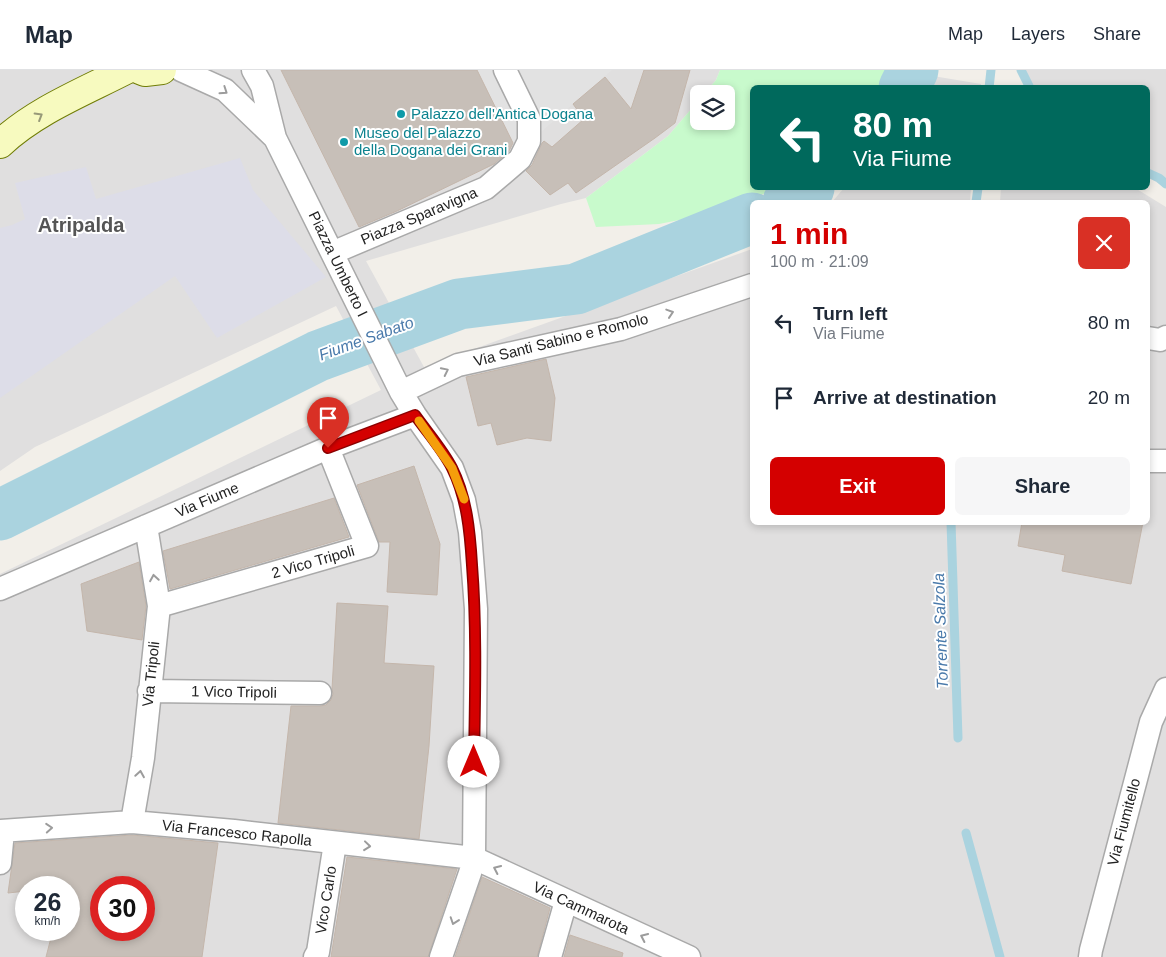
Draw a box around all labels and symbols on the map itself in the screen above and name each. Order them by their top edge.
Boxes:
one-way arrow [219,85,228,95]
place label: Palazzo dell'Antica Dogana [411,105,594,122]
marker: Palazzo dell'Antica Dogana [395,108,407,120]
one-way arrow [34,112,43,122]
place label: Museo del Palazzo della Dogana dei Grani [354,124,507,158]
marker: Museo del Palazzo della Dogana dei Grani [338,136,350,148]
street label: Piazza Sparavigna [358,183,480,248]
street label: Piazza Umberto I [306,208,371,319]
district label: Atripalda [38,214,125,236]
one-way arrow [665,309,674,319]
street label: Via Santi Sabino e Romolo [472,310,650,369]
water label: Fiume Sabato [316,313,416,363]
one-way arrow [440,367,449,377]
pin [307,397,349,448]
street label: Via Fiume [173,479,241,521]
street label: 2 Vico Tripoli [269,542,356,581]
water label: Torrente Salzola [930,573,951,689]
one-way arrow [150,574,160,582]
street label: Via Tripoli [139,640,162,707]
street label: 1 Vico Tripoli [191,682,277,701]
position arrow [447,735,499,787]
one-way arrow [135,770,145,779]
street label: Via Fiumitello [1104,776,1143,867]
street label: Via Francesco Rapolla [161,816,313,849]
one-way arrow [45,823,53,834]
one-way arrow [363,840,371,851]
street label: Vico Carlo [312,865,339,935]
one-way arrow [493,865,502,875]
speed limit sign: 30 [90,876,155,941]
street label: Via Cammarota [531,878,632,937]
one-way arrow [449,917,459,925]
one-way arrow [640,932,649,943]

